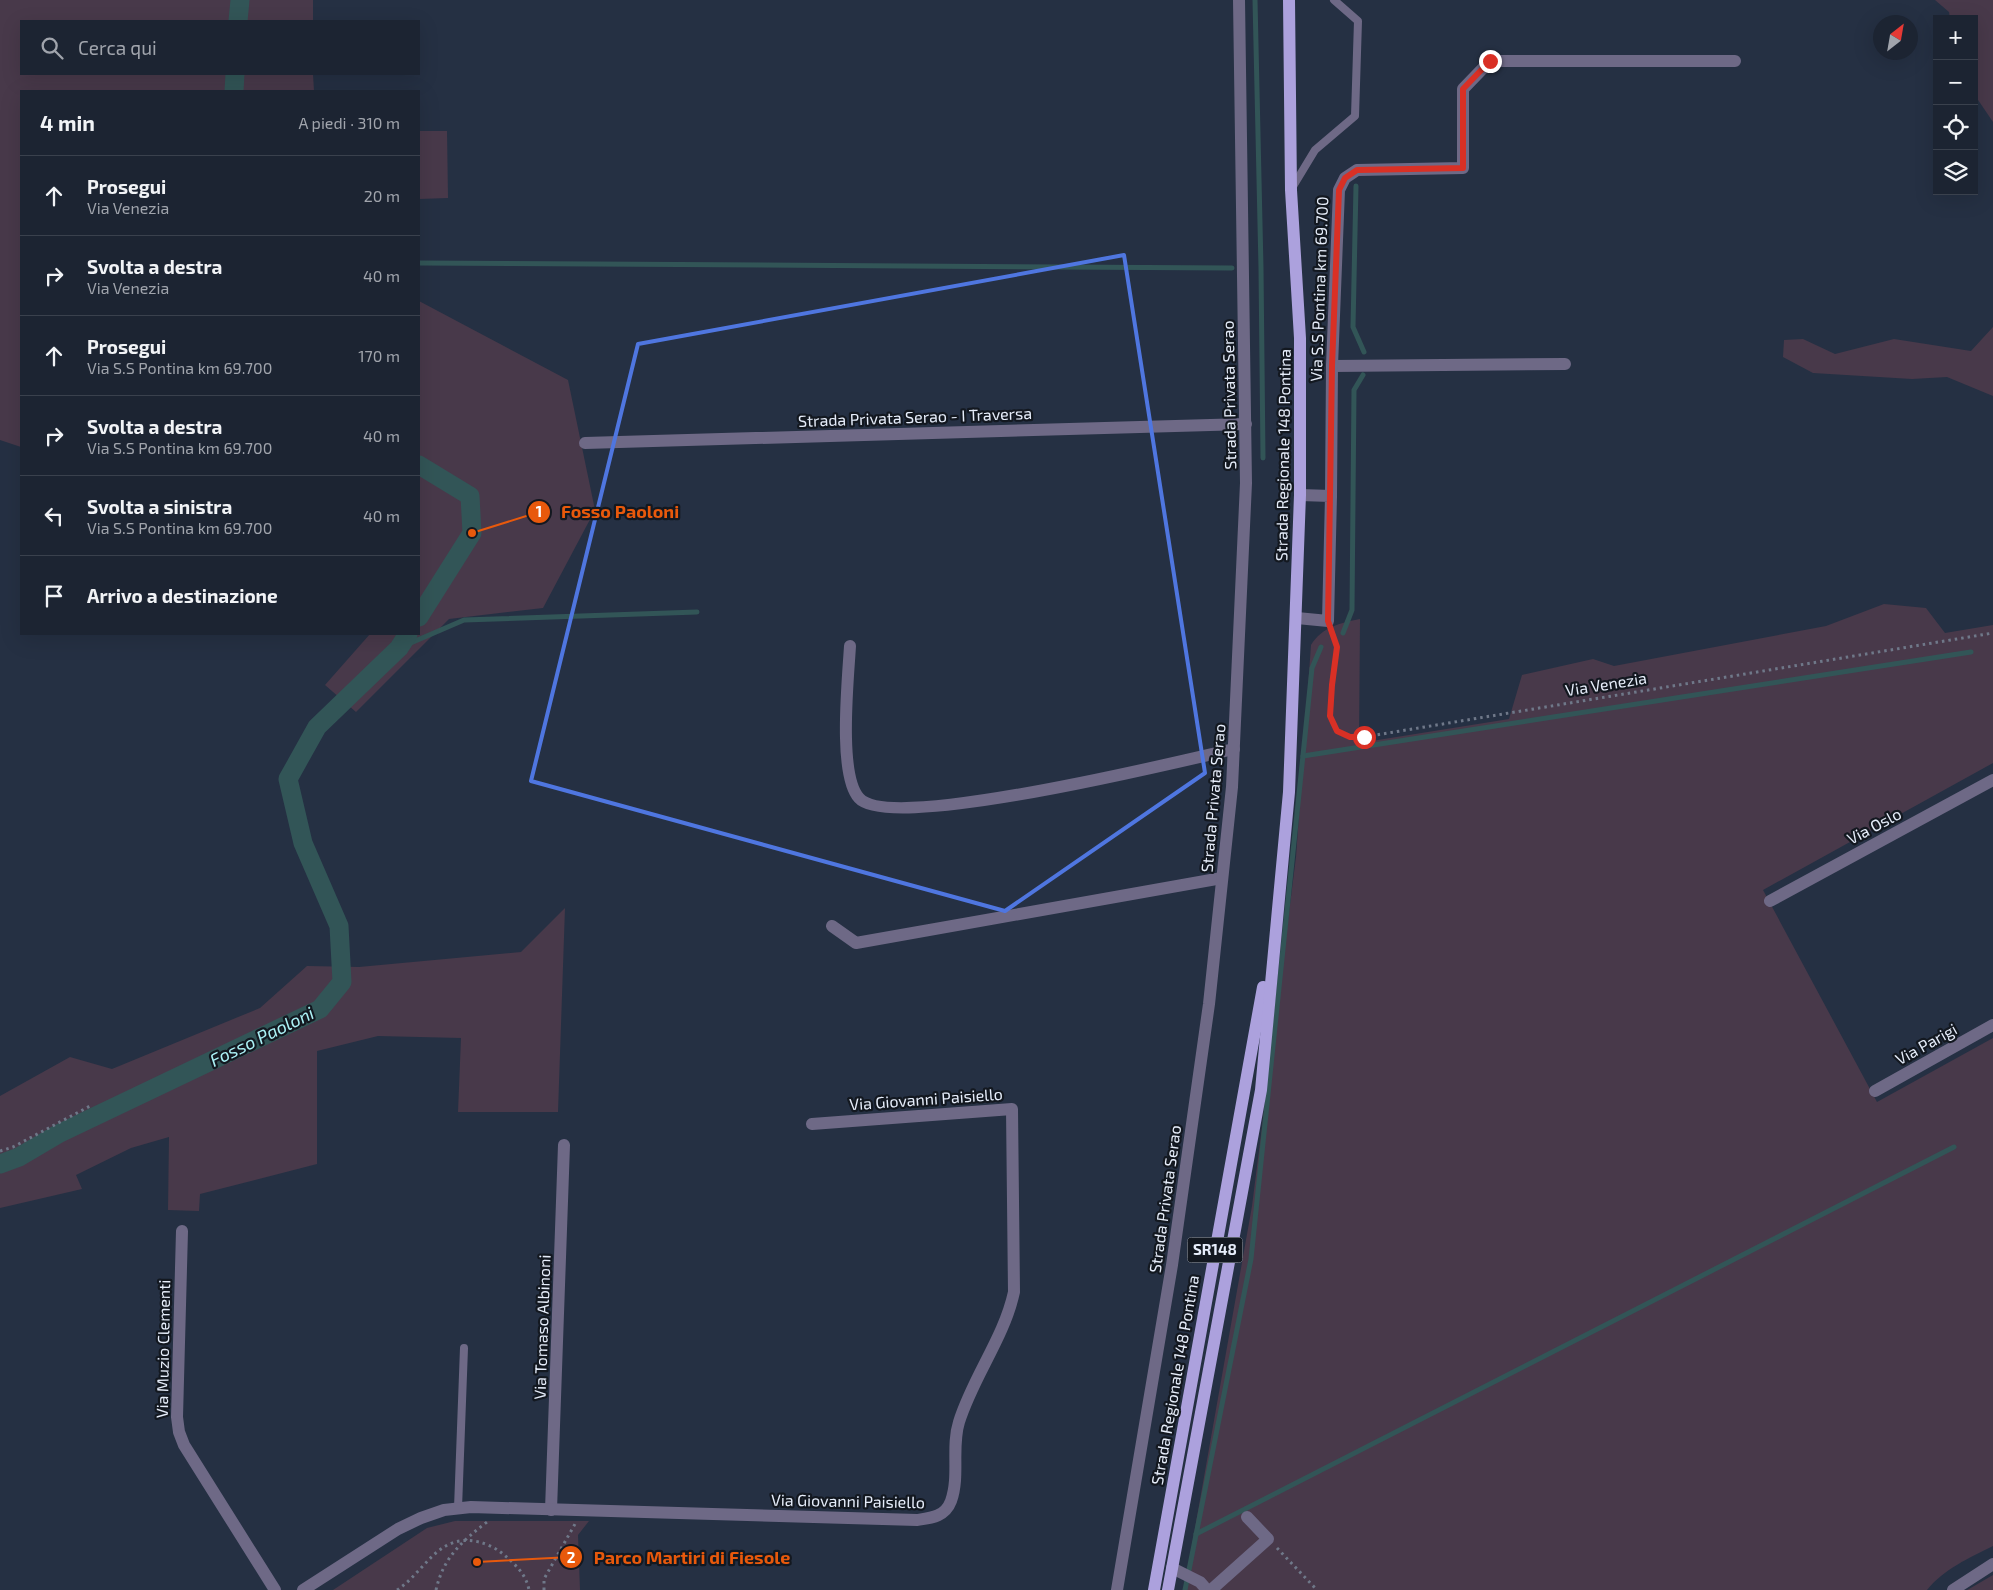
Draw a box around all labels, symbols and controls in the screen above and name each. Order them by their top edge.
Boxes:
north arrow [1873,15,1918,60]
map controls [1933,15,1978,195]
button: + [1933,15,1978,60]
search box [20,20,420,75]
icon: search [38,34,66,62]
text: Cerca qui [78,36,157,59]
route end [1479,50,1502,73]
button: − [1933,60,1978,105]
button: locate [1933,105,1978,150]
text: 4 min [40,110,95,135]
text: A piedi · 310 m [298,113,400,132]
button: layers [1933,150,1978,195]
text: Prosegui [87,175,166,198]
icon: ahead [40,182,68,210]
text: 20 m [364,186,400,205]
street label: Via S.S Pontina km 69.700 [1306,196,1331,382]
text: Via Venezia [87,198,169,217]
text: Svolta a destra [87,255,222,278]
icon: right [40,262,68,290]
text: 40 m [363,266,400,285]
text: Via Venezia [87,278,169,297]
street label: Strada Privata Serao [1218,320,1239,470]
text: Prosegui [87,335,166,358]
icon: ahead [40,342,68,370]
text: 170 m [358,346,400,365]
street label: Strada Regionale 148 Pontina [1271,349,1294,561]
text: Via S.S Pontina km 69.700 [87,358,272,377]
street label: Strada Privata Serao - I Traversa [798,403,1032,430]
text: Svolta a destra [87,415,222,438]
icon: right [40,422,68,450]
text: 40 m [363,426,400,445]
text: Via S.S Pontina km 69.700 [87,438,272,457]
text: Svolta a sinistra [87,495,232,518]
callout: Fosso Paoloni [526,496,690,529]
text: Fosso Paoloni [561,500,679,522]
icon: left [40,502,68,530]
text: 1 [536,502,542,520]
text: 40 m [363,506,400,525]
text: Via S.S Pontina km 69.700 [87,518,272,537]
icon: arrive [40,582,68,610]
text: Arrivo a destinazione [87,584,278,607]
street label: Via Venezia [1564,668,1648,699]
street label: Strada Privata Serao [1197,723,1228,873]
route start [1353,726,1376,749]
street label: Via Oslo [1843,803,1904,848]
water label: Fosso Paoloni [206,1001,318,1071]
street label: Via Parigi [1892,1019,1960,1068]
street label: Via Giovanni Paisiello [849,1084,1003,1113]
street label: Strada Privata Serao [1145,1124,1184,1274]
road number: SR148 [1188,1238,1242,1262]
street label: Via Tomaso Albinoni [529,1254,554,1400]
street label: Strada Regionale 148 Pontina [1147,1274,1202,1486]
street label: Via Muzio Clementi [152,1280,173,1418]
street label: Via Giovanni Paisiello [771,1490,925,1511]
callout: Parco Martiri di Fiesole [558,1541,800,1574]
text: Parco Martiri di Fiesole [594,1546,790,1568]
text: 2 [567,1548,576,1566]

